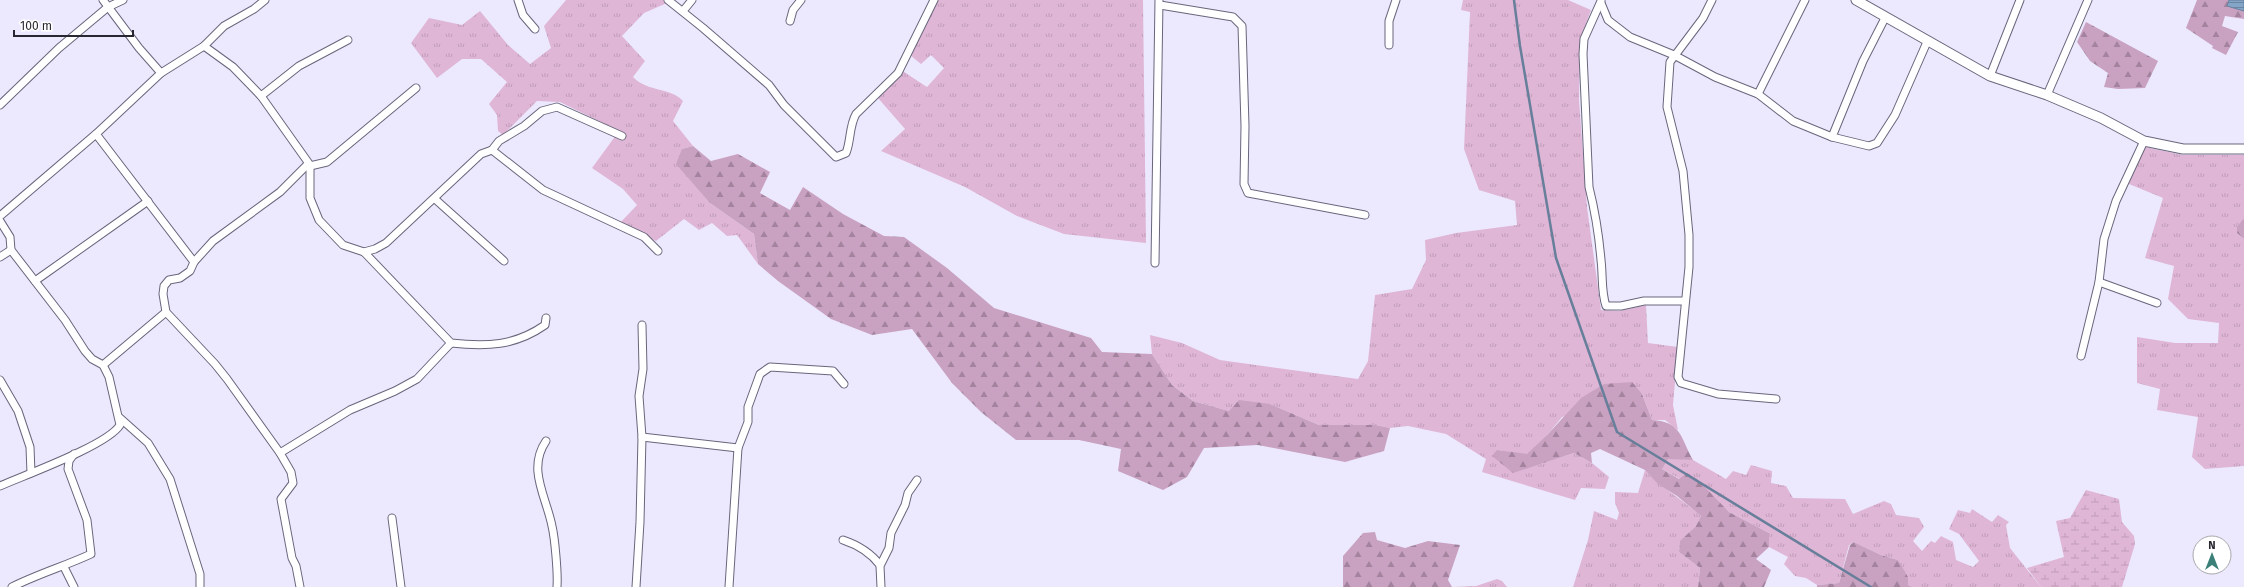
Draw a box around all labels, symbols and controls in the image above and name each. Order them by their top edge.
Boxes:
scale bar [14,12,133,38]
text: 100 m [20,19,52,33]
north arrow [2192,535,2232,575]
text: N [2208,539,2216,552]

